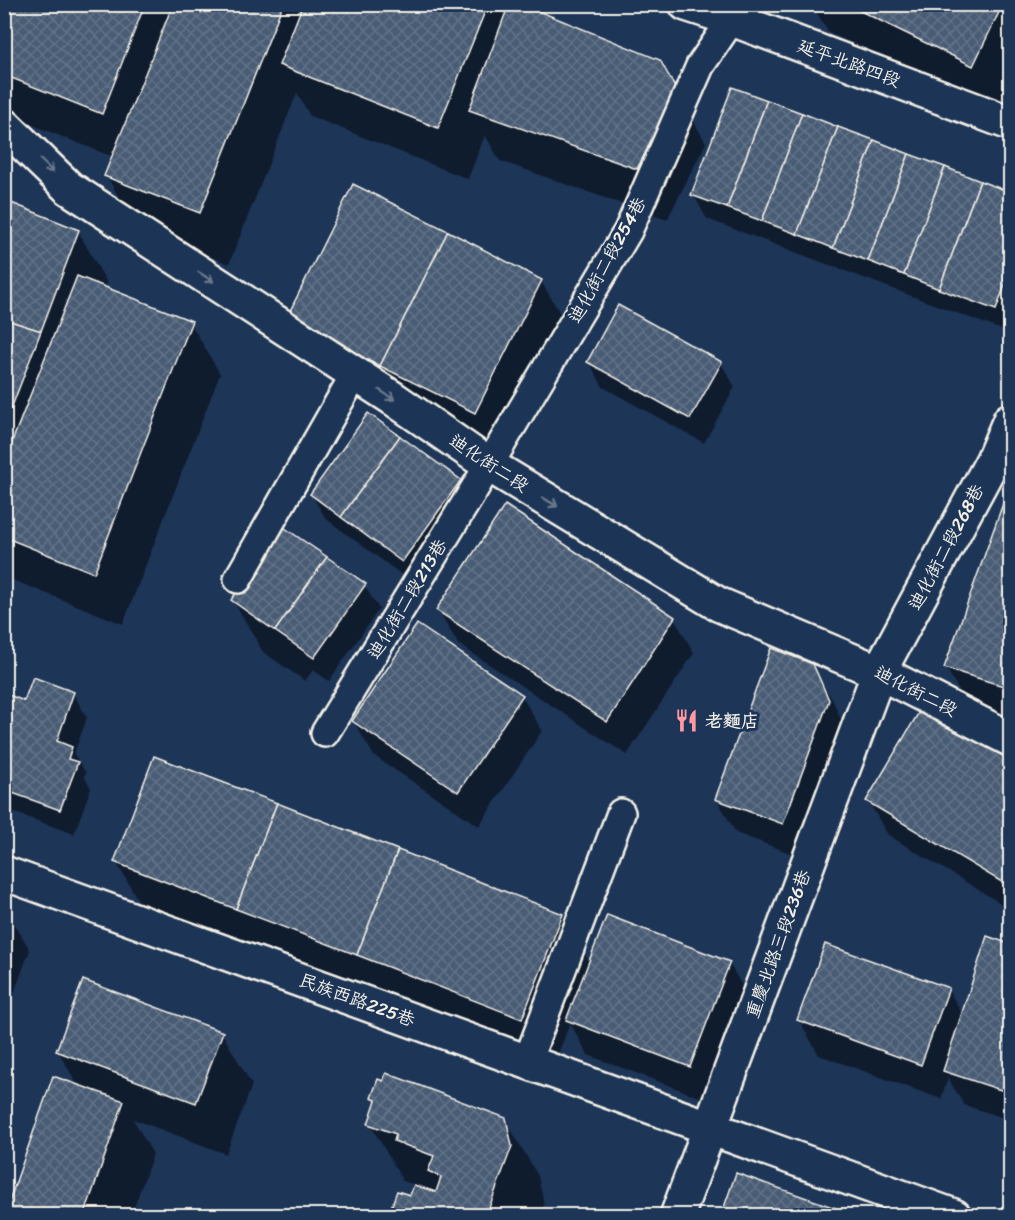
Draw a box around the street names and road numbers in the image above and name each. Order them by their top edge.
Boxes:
street label: 延平北路四段 [793,29,905,97]
street label: 迪化街二段254巷 [559,191,655,329]
street label: 迪化街二段 [443,425,535,501]
street label: 迪化街二段268巷 [899,478,993,616]
street label: 迪化街二段213巷 [358,532,456,666]
street label: 迪化街二段 [869,656,963,726]
street label: 重慶北路三段236巷 [736,865,820,1023]
street label: 民族西路225巷 [294,964,420,1036]

